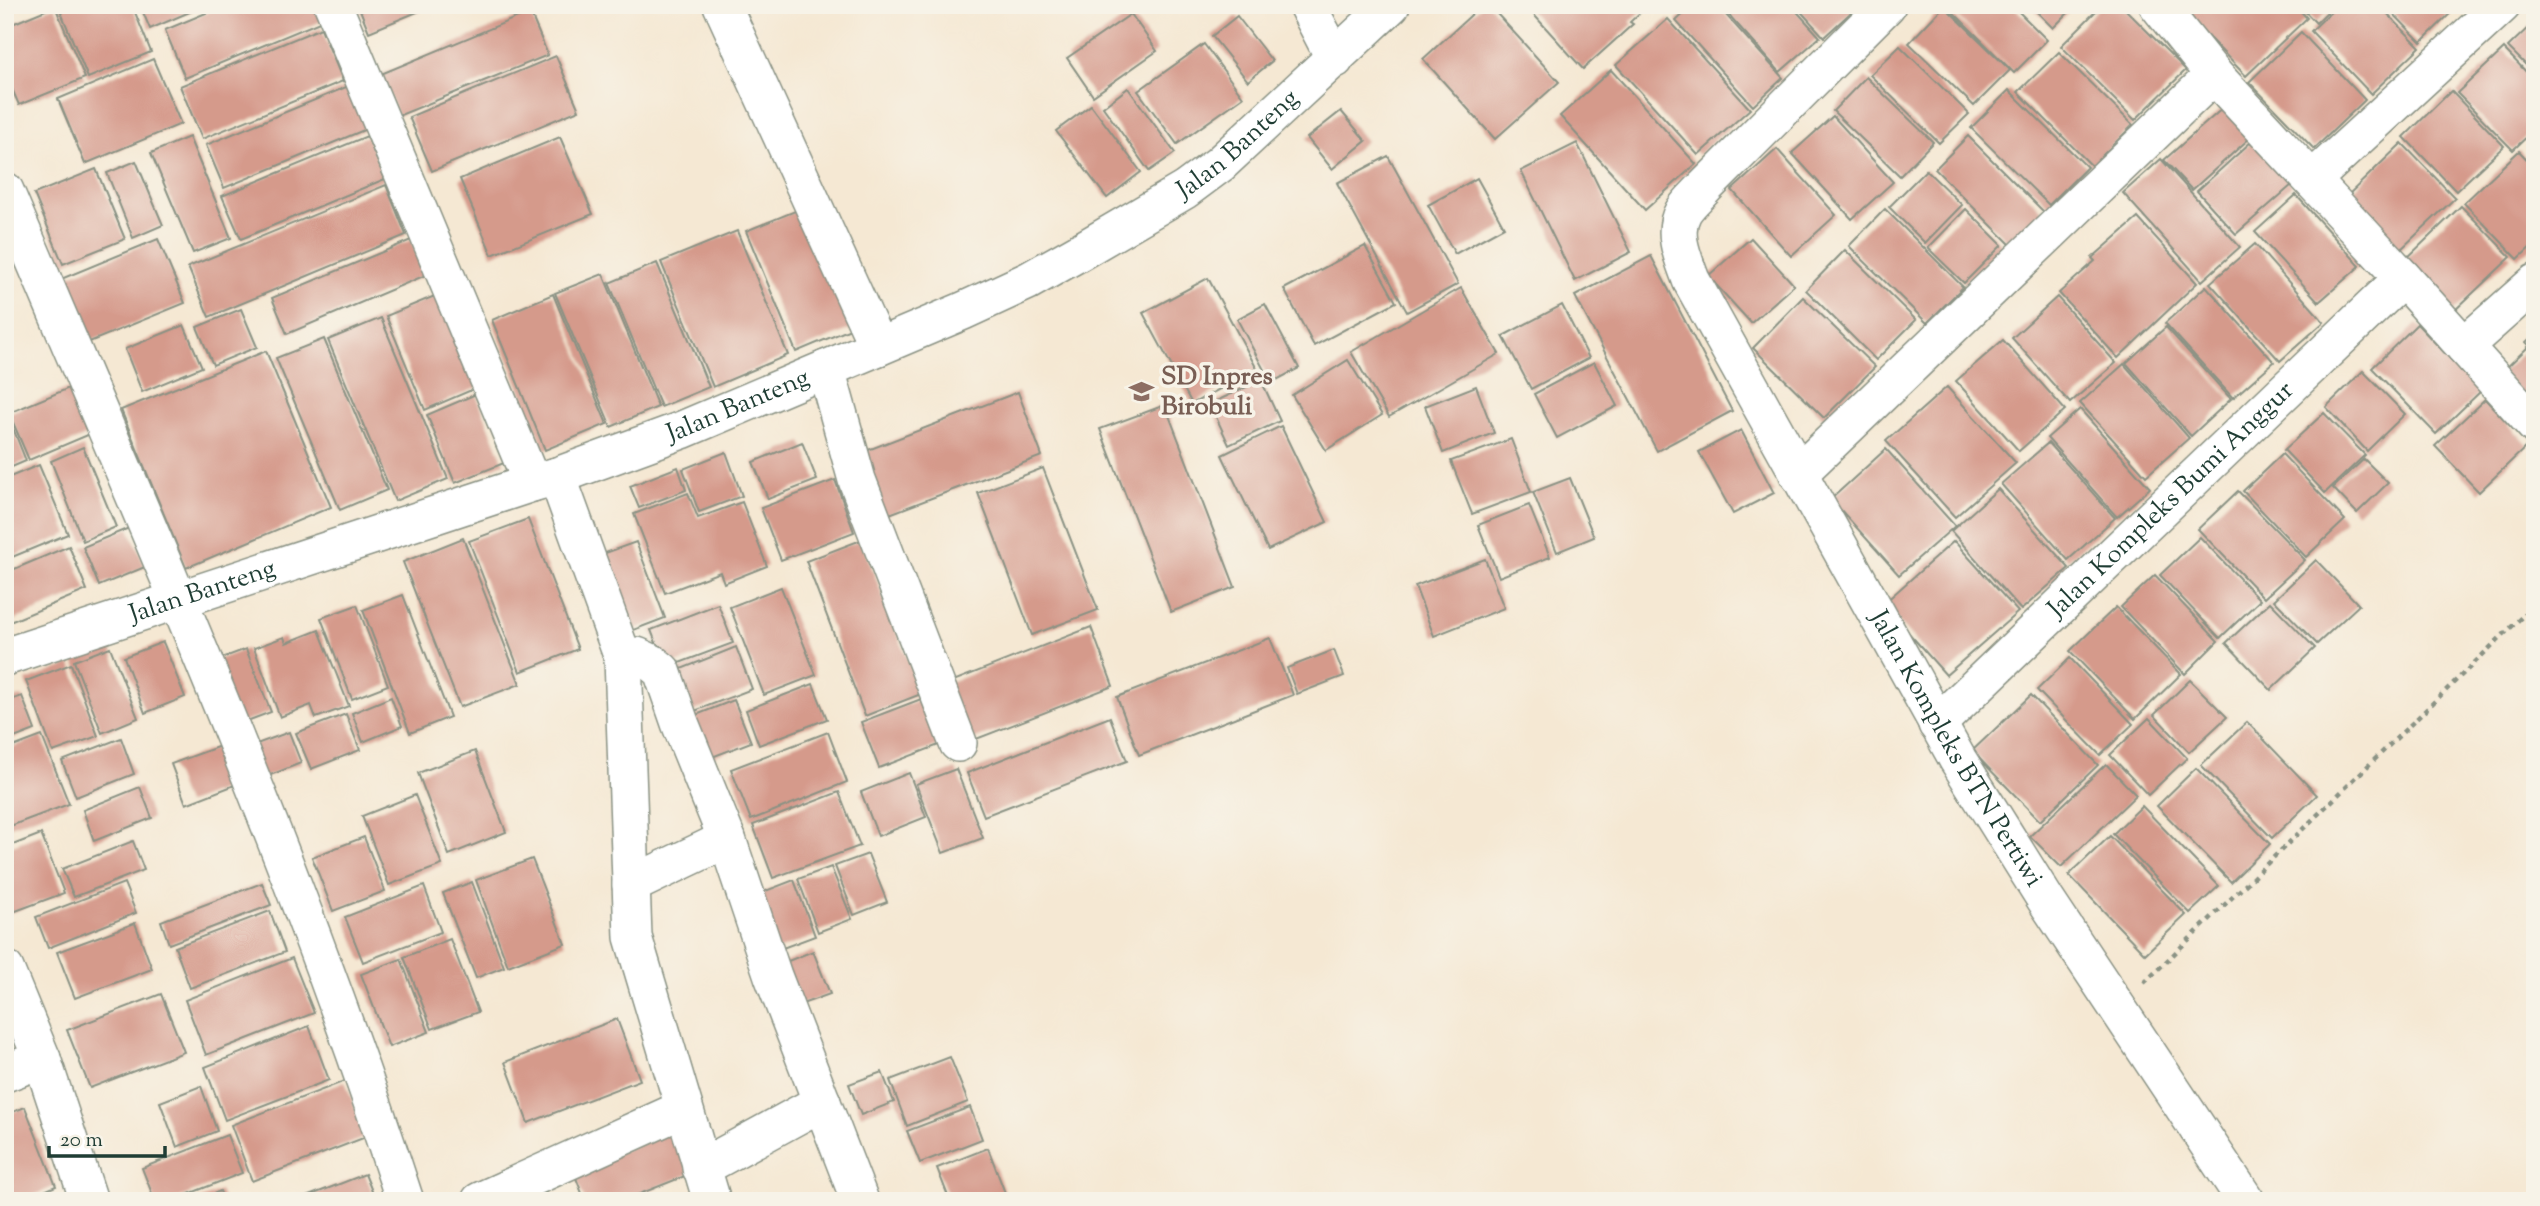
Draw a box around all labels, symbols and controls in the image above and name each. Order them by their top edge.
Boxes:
street label: Jalan Banteng [1168,81,1307,210]
place label: SD Inpres Birobuli [1161,359,1273,426]
street label: Jalan Banteng [659,360,815,453]
street label: Jalan Kompleks Bumi Anggur [2038,373,2303,628]
school or university icon: SD Inpres Birobuli [1127,378,1155,406]
street label: Jalan Banteng [123,550,281,634]
street label: Jalan Kompleks BTN Pertiwi [1859,602,2052,894]
scale bar [49,1115,164,1159]
text: 20 m [60,1126,103,1156]

